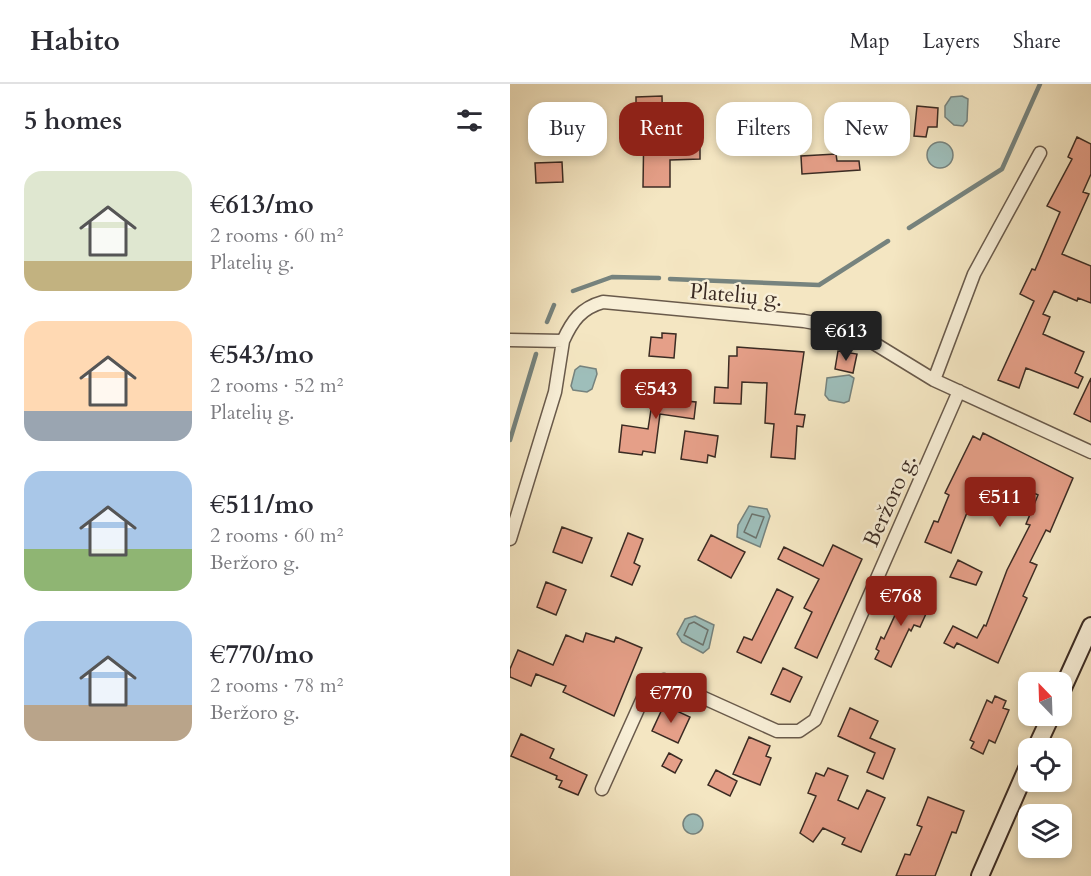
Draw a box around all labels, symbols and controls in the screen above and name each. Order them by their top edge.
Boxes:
text: Habito [30,22,120,60]
text: Map [850,27,890,56]
text: Layers [923,27,980,56]
text: Share [1013,27,1061,56]
chip: Buy [528,102,607,156]
chip: Rent [619,102,704,156]
chip: Filters [716,102,812,156]
chip: New [824,102,910,156]
text: 5 homes [24,103,122,138]
icon: filters [453,104,486,137]
text: €613/mo [210,187,314,222]
icon: home [72,195,144,267]
text: 2 rooms · 60 m² [210,222,343,249]
text: Platelių g. [210,249,294,276]
street label: Platelių g. [688,276,783,314]
pin: €613 [810,311,882,362]
text: €613 [825,317,867,344]
text: €543/mo [210,337,314,372]
icon: home [72,345,144,417]
pin: €543 [620,369,692,420]
text: 2 rooms · 52 m² [210,372,343,399]
text: €543 [635,375,677,402]
text: Platelių g. [210,399,294,426]
street label: Beržoro g. [856,449,924,551]
pin: €511 [964,477,1036,528]
text: €511 [979,483,1021,510]
text: €511/mo [210,487,314,522]
icon: home [72,495,144,567]
text: 2 rooms · 60 m² [210,522,343,549]
text: Beržoro g. [210,549,299,576]
pin: €768 [865,576,937,627]
text: €768 [880,582,922,609]
text: €770/mo [210,637,314,672]
icon: home [72,645,144,717]
text: 2 rooms · 78 m² [210,672,343,699]
north arrow [1018,672,1072,726]
map controls [1018,672,1072,858]
pin: €770 [635,673,707,724]
text: €770 [650,679,692,706]
text: Beržoro g. [210,699,299,726]
button: locate [1018,738,1072,792]
button: layers [1018,804,1072,858]

